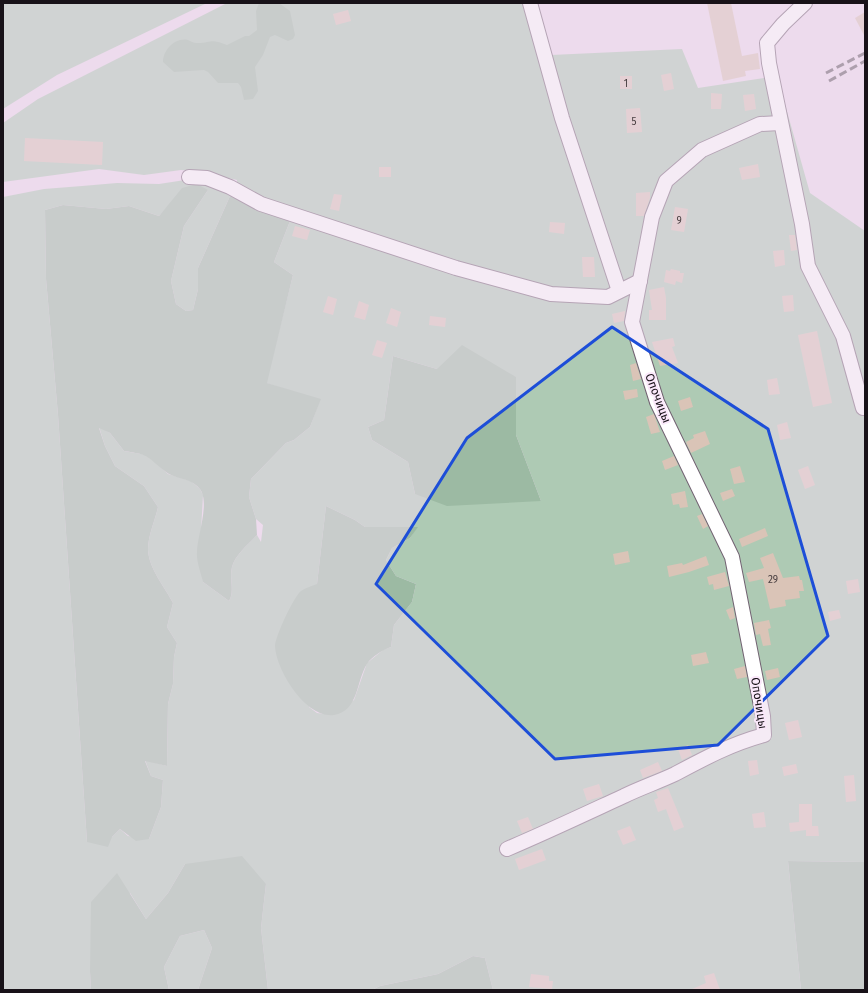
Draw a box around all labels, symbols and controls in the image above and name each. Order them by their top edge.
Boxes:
house number: 1 [624,78,628,90]
house number: 5 [631,116,637,128]
house number: 9 [676,215,682,227]
street label: Опочицы [642,371,674,425]
house number: 29 [768,574,778,586]
street label: Опочицы [748,676,770,730]

